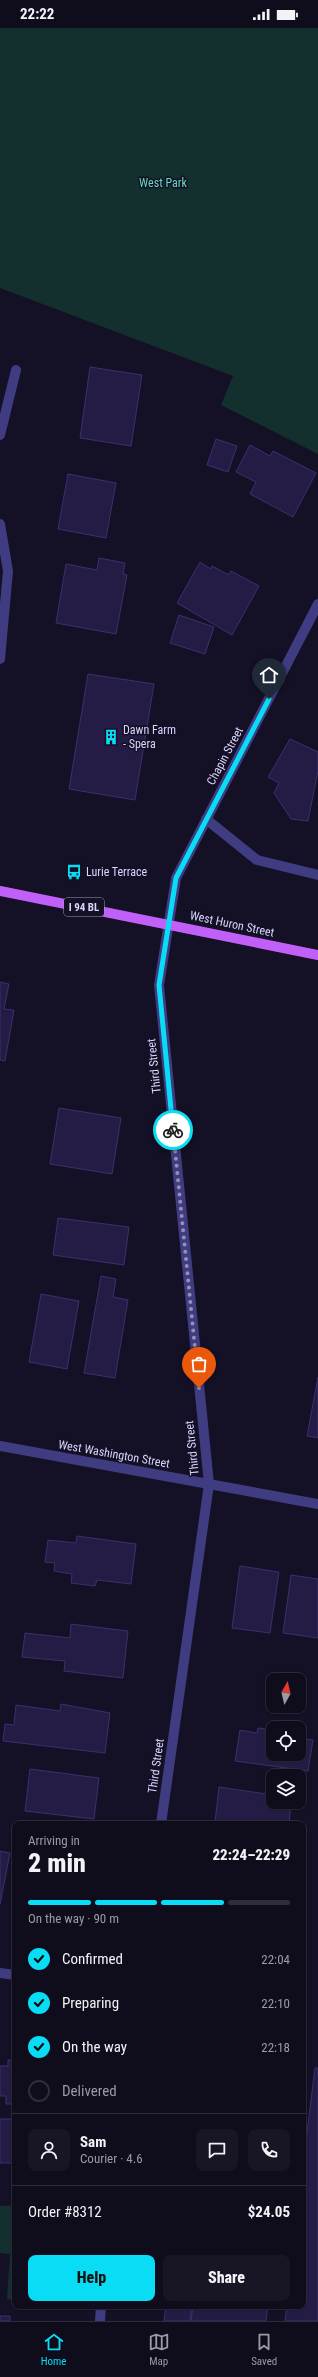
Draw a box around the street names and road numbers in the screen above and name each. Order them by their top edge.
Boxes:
street label: Chapin Street [204,724,246,787]
road number: I 94 BL [64,898,104,916]
street label: West Huron Street [189,908,276,940]
street label: Third Street [144,1037,164,1094]
street label: Third Street [182,1419,202,1476]
street label: West Washington Street [57,1437,171,1471]
street label: Third Street [145,1737,167,1794]

